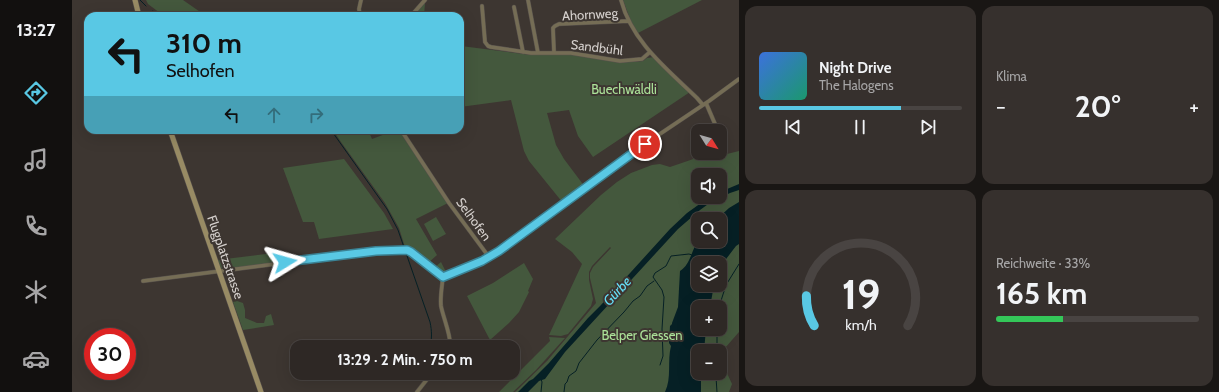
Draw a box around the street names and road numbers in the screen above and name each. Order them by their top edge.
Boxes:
street label: Ahornweg [562,5,619,23]
street label: Sandbühl [570,36,624,58]
street label: Selhofen [453,194,495,244]
street label: Flugplatzstrasse [204,213,248,301]

